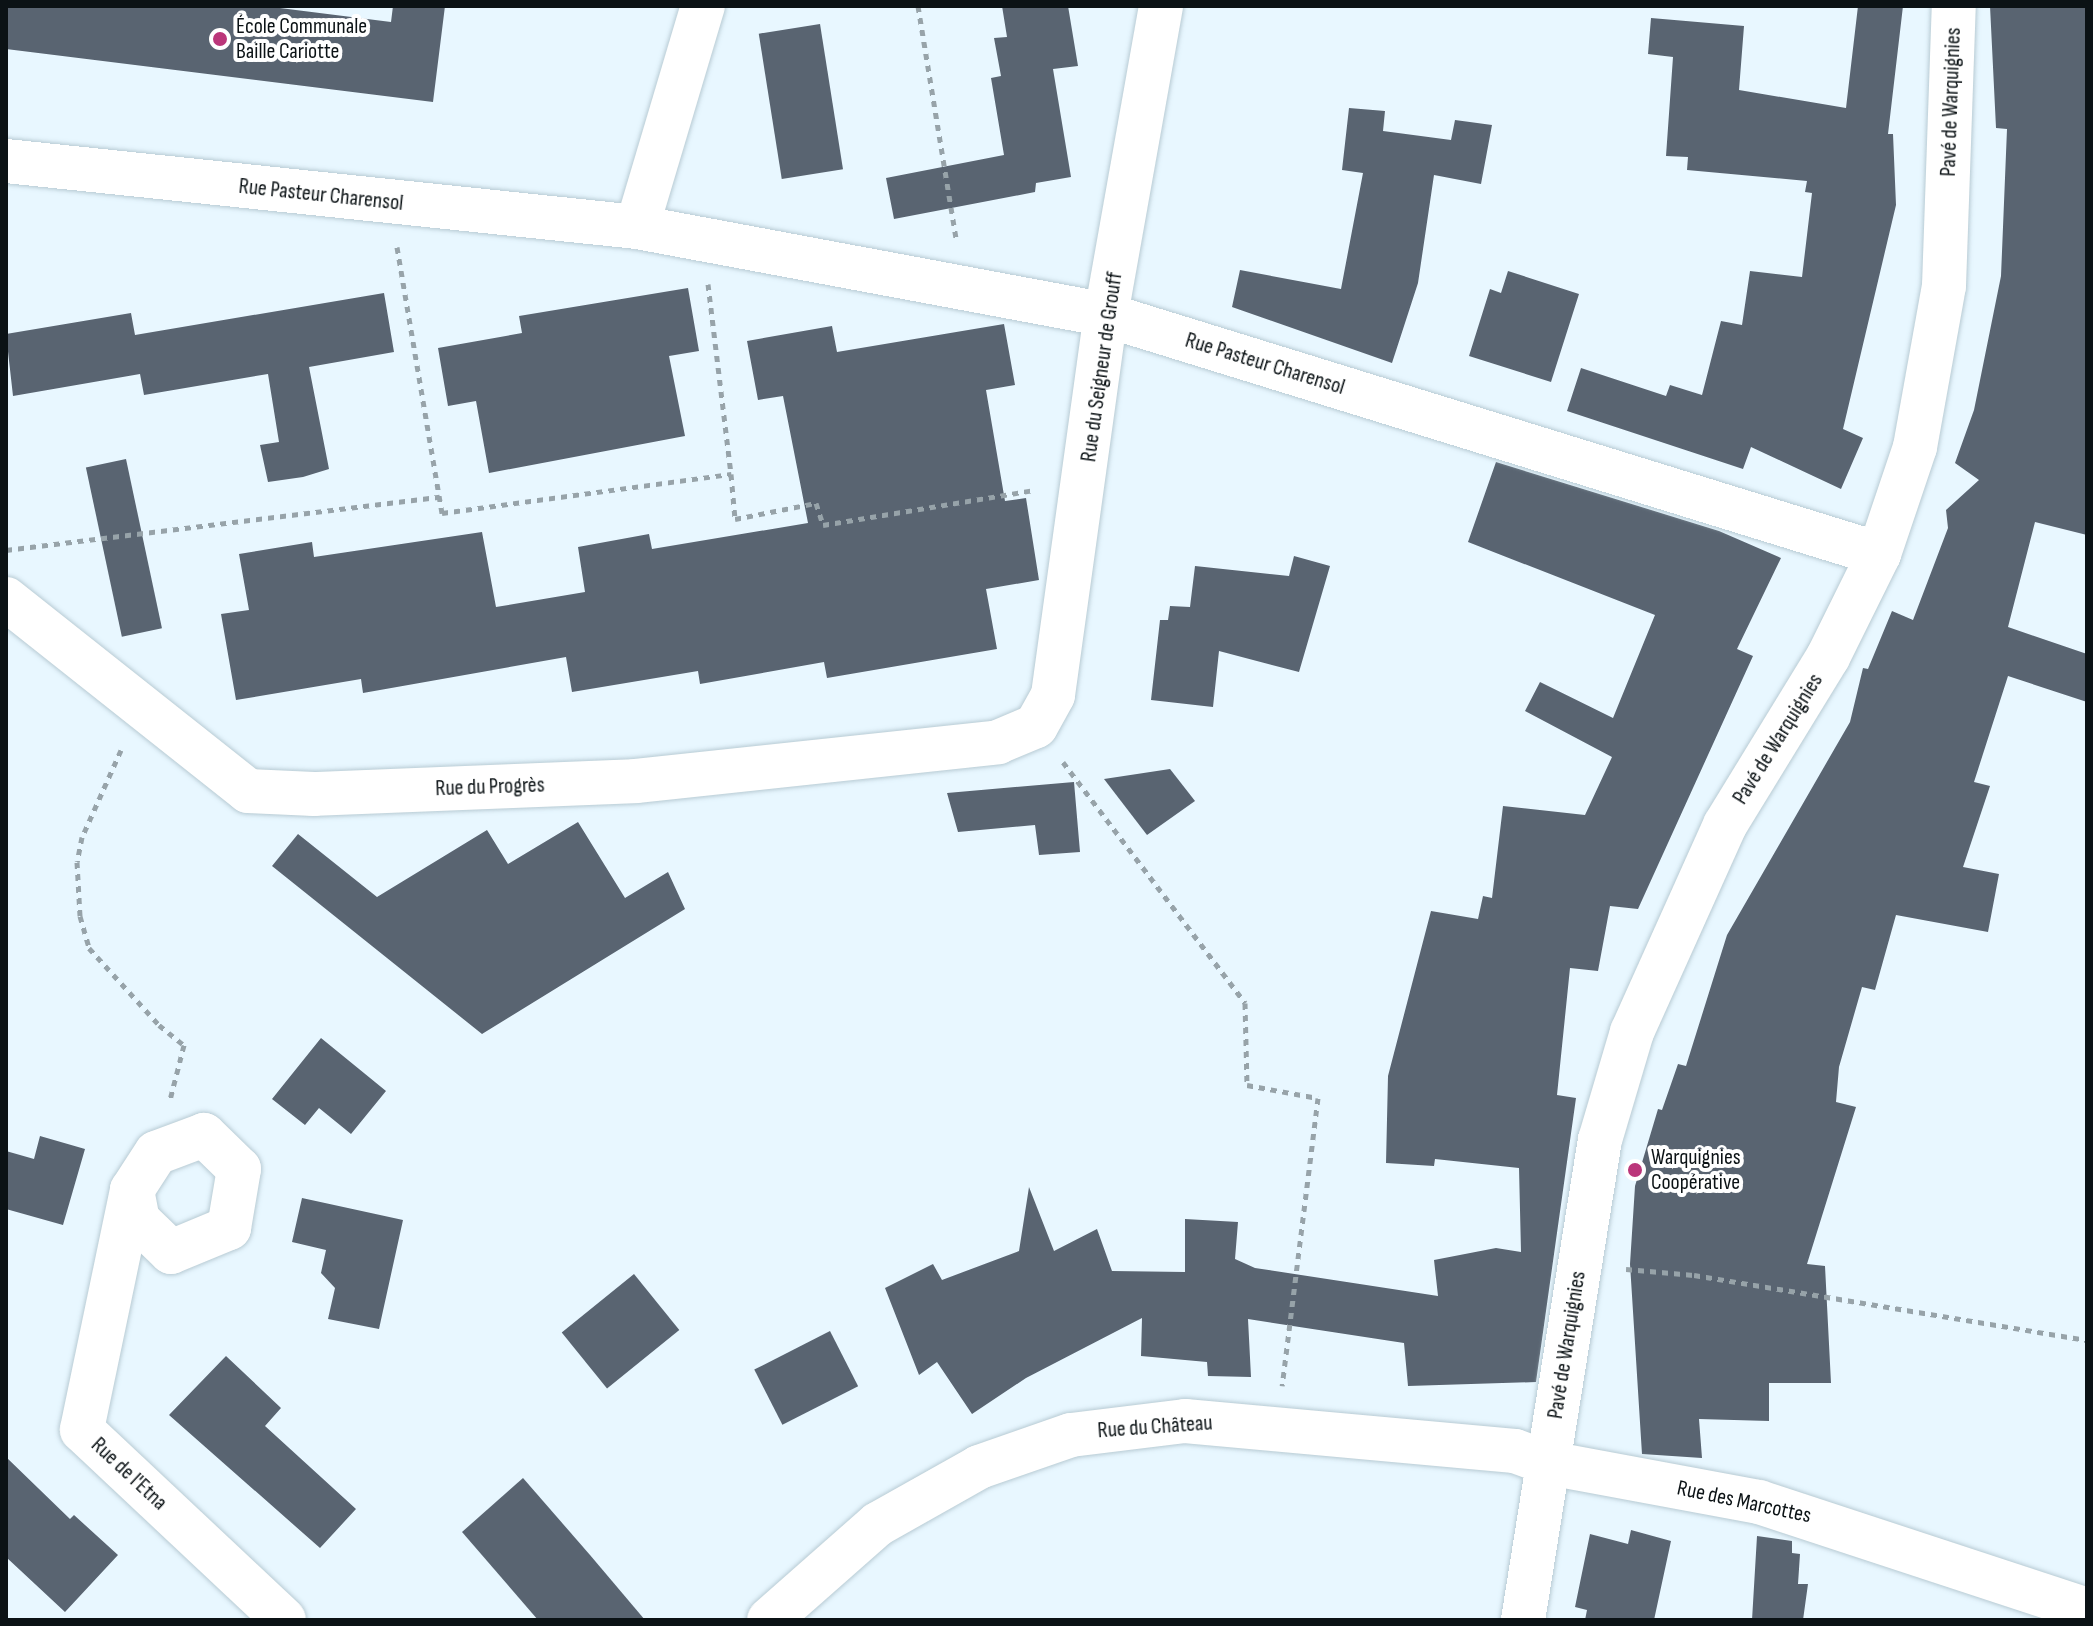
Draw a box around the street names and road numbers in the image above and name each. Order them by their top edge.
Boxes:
street label: Pavé de Warquignies [1935,27,1967,177]
street label: Rue Pasteur Charensol [237,173,405,217]
street label: Rue du Seigneur de Grouff [1076,270,1128,464]
street label: Rue Pasteur Charensol [1182,327,1348,401]
street label: Pavé de Warquignies [1727,669,1829,809]
street label: Rue du Progrès [435,772,545,802]
street label: Pavé de Warquignies [1542,1269,1592,1421]
street label: Rue du Château [1097,1410,1213,1444]
street label: Rue de l'Etna [85,1432,173,1516]
street label: Rue des Marcottes [1675,1475,1813,1529]

